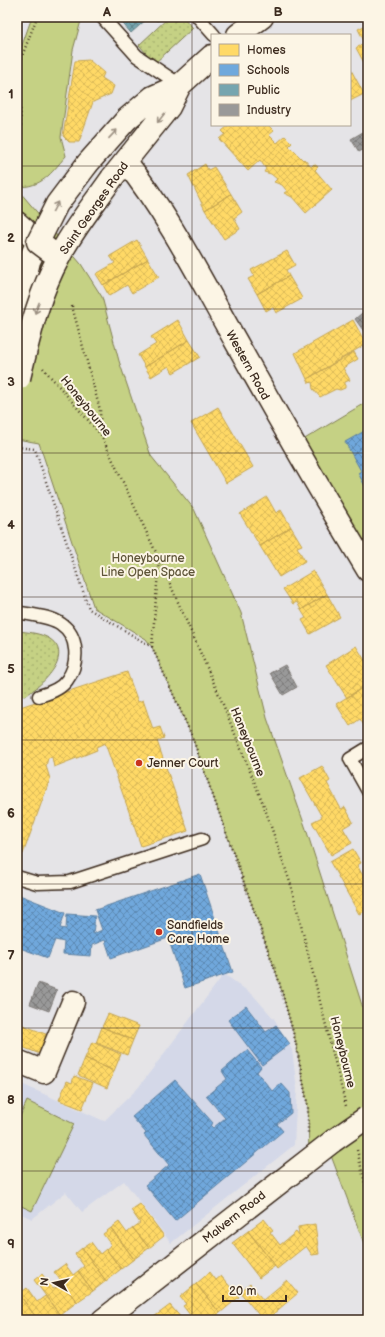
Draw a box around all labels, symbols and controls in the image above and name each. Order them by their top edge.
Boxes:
text: A [102,4,111,20]
text: B [273,4,283,20]
legend [211,34,351,126]
text: Homes [247,43,286,58]
text: Schools [247,63,290,78]
text: Public [247,83,280,98]
text: 1 [8,86,14,102]
text: Industry [247,103,292,118]
one-way arrow [156,113,165,124]
one-way arrow [108,129,117,139]
street label: Saint Georges Road [57,159,132,258]
one-way arrow [52,202,60,214]
text: 2 [7,230,15,246]
one-way arrow [33,302,41,314]
street label: Western Road [222,328,273,403]
street label: Honeybourne [57,373,114,439]
text: 3 [7,374,15,390]
text: 4 [7,517,15,533]
park label: Honeybourne Line Open Space [101,551,195,580]
text: 5 [7,661,15,677]
street label: Honeybourne [227,705,268,779]
place label: Jenner Court [147,756,219,771]
marker: Jenner Court [134,758,144,768]
text: 6 [7,805,15,821]
place label: Sandfields Care Home [167,918,229,947]
marker: Sandfields Care Home [154,927,164,937]
text: 7 [7,948,15,964]
street label: Honeybourne [326,1015,359,1089]
text: 8 [7,1092,15,1108]
street label: Malvern Road [200,1188,269,1247]
text: 9 [7,1236,15,1252]
north arrow [34,1263,74,1303]
text: N [38,1277,52,1287]
scale bar [223,1277,286,1303]
text: 20 m [229,1284,256,1299]

